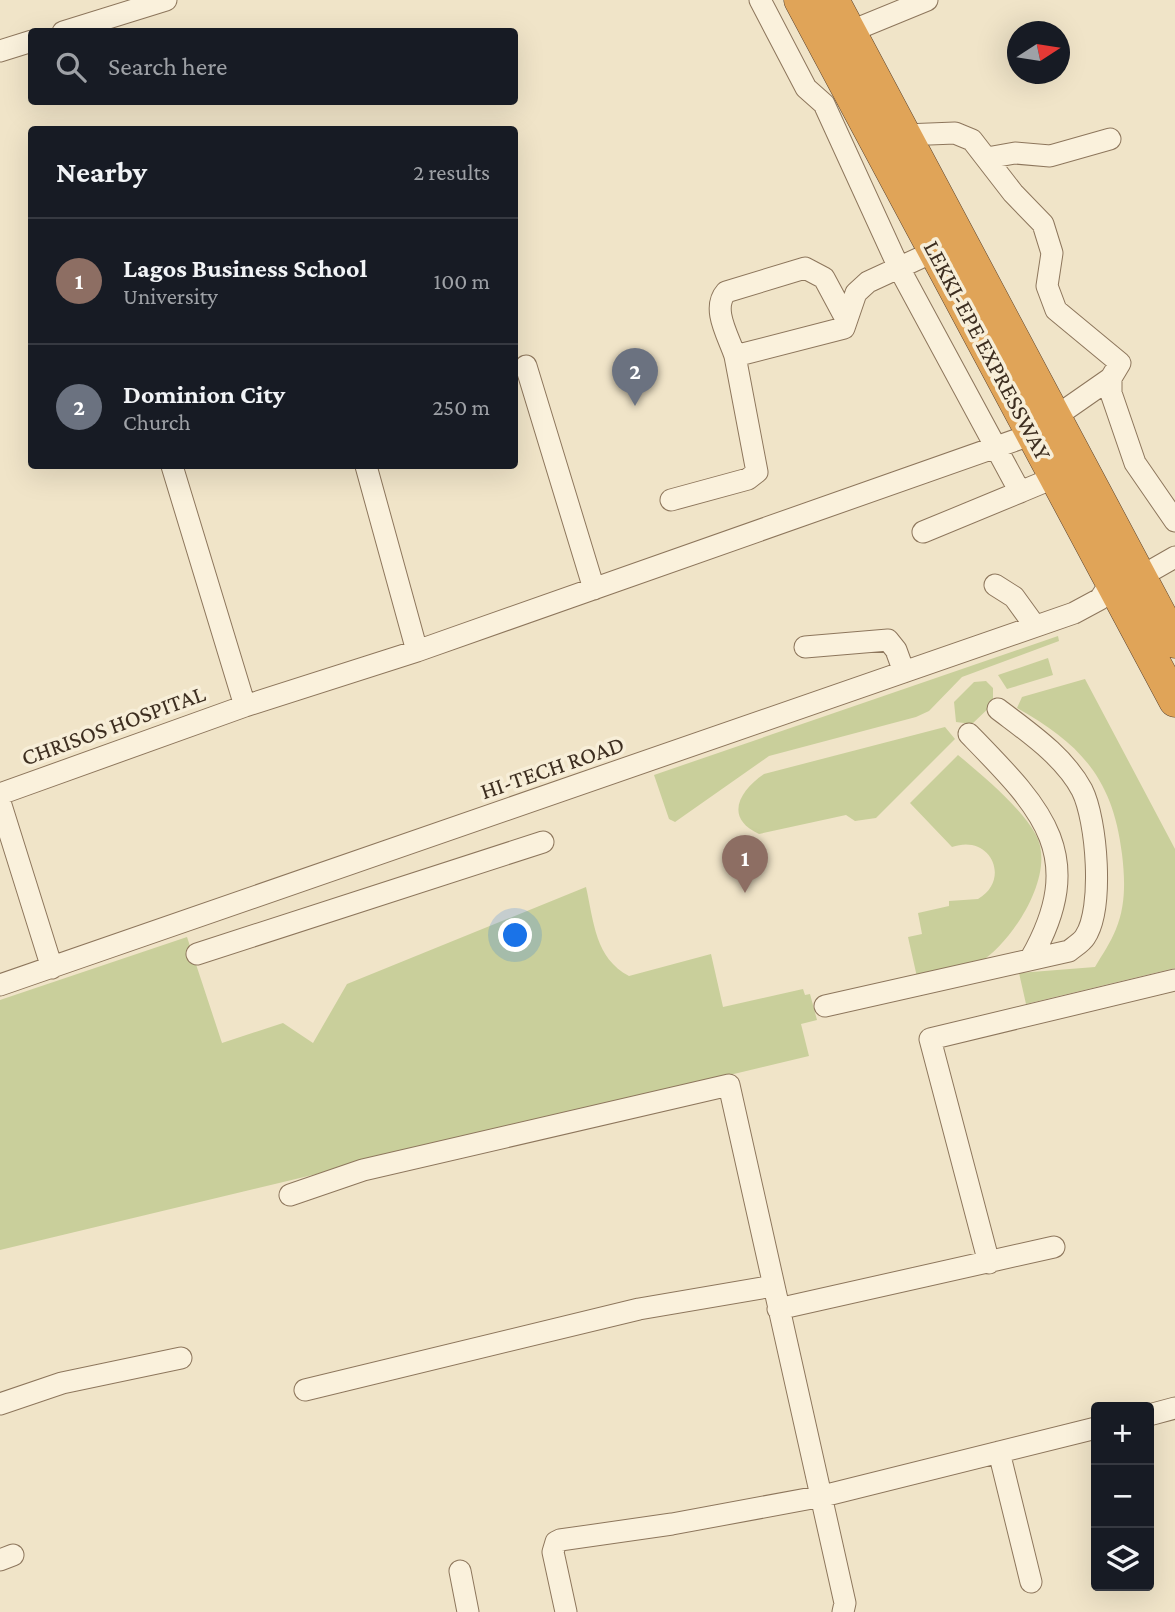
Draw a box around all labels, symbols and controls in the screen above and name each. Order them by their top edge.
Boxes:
north arrow [1007,21,1070,84]
search box [28,28,518,105]
icon: search [52,48,90,86]
text: Search here [108,52,227,81]
text: Nearby [56,155,147,188]
text: 2 results [413,159,490,185]
street label: LEKKI-EPE EXPRESSWAY [919,236,1058,465]
text: Lagos Business School [123,254,367,283]
text: 1 [75,268,83,294]
text: 100 m [434,268,490,294]
text: University [123,283,218,309]
pin: 2 [612,348,658,406]
text: Dominion City [123,380,285,409]
text: 2 [73,394,85,420]
text: 250 m [432,394,490,420]
text: Church [123,409,191,435]
street label: CHRISOS HOSPITAL [17,679,209,771]
street label: HI-TECH ROAD [477,730,627,804]
pin: 1 [722,835,768,893]
your location [498,918,532,952]
map controls [1091,1402,1154,1591]
button: + [1091,1402,1154,1465]
button: − [1091,1465,1154,1528]
button: layers [1091,1528,1154,1591]

